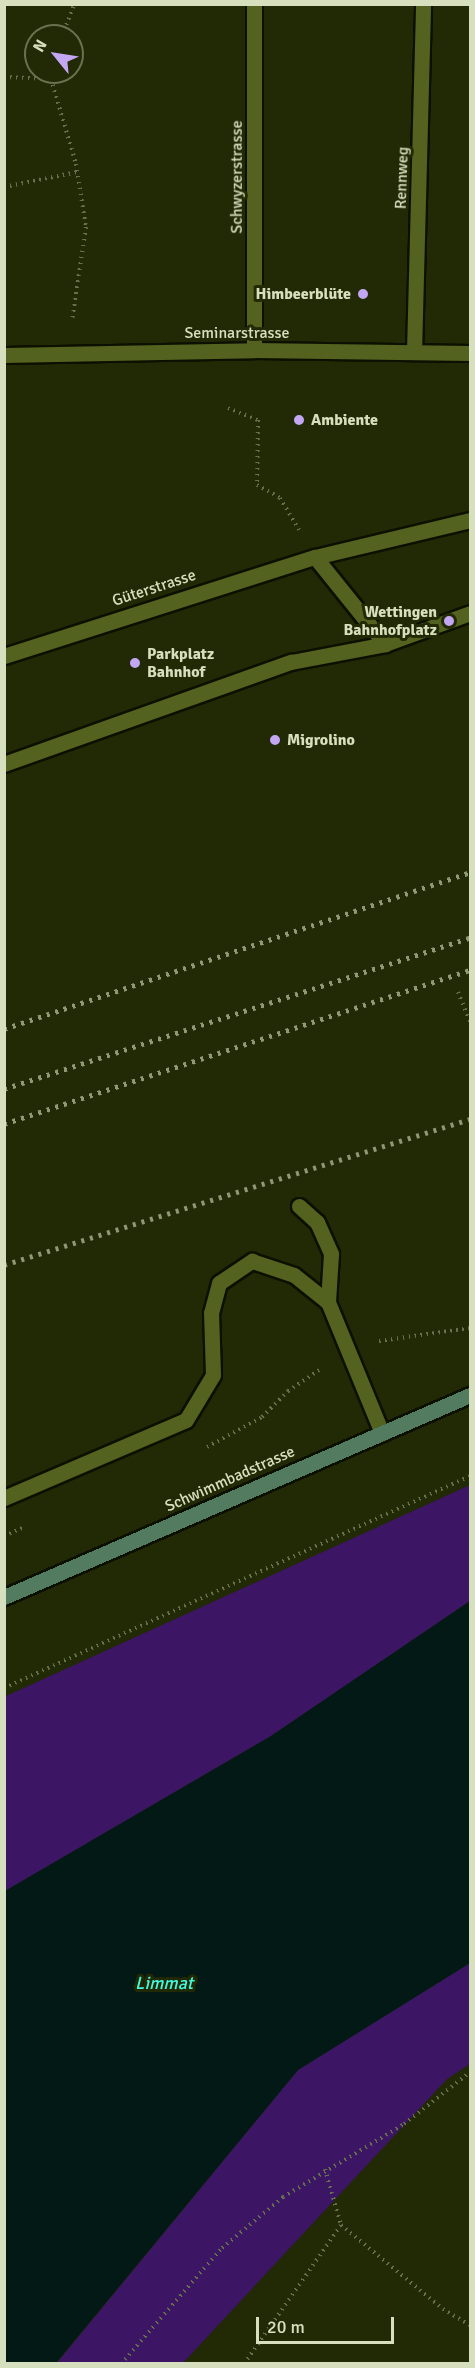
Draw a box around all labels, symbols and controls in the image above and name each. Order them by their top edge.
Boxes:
north arrow [24,24,84,84]
text: N [29,36,52,56]
street label: Schwyzerstrasse [227,120,247,234]
street label: Rennweg [391,146,413,210]
place label: Himbeerblüte [256,284,351,304]
marker: Himbeerblüte [356,287,370,301]
street label: Seminarstrasse [184,323,290,343]
place label: Ambiente [311,410,378,430]
marker: Ambiente [292,413,306,427]
street label: Güterstrasse [110,565,198,611]
place label: Wettingen Bahnhofplatz [344,602,437,640]
marker: Wettingen Bahnhofplatz [442,614,456,628]
place label: Parkplatz Bahnhof [147,644,214,682]
marker: Parkplatz Bahnhof [128,656,142,670]
place label: Migrolino [287,730,355,750]
marker: Migrolino [268,733,282,747]
street label: Schwimmbadstrasse [162,1442,298,1516]
water label: Limmat [135,1972,193,1994]
scale bar [259,2305,397,2343]
text: 20 m [267,2316,305,2338]

